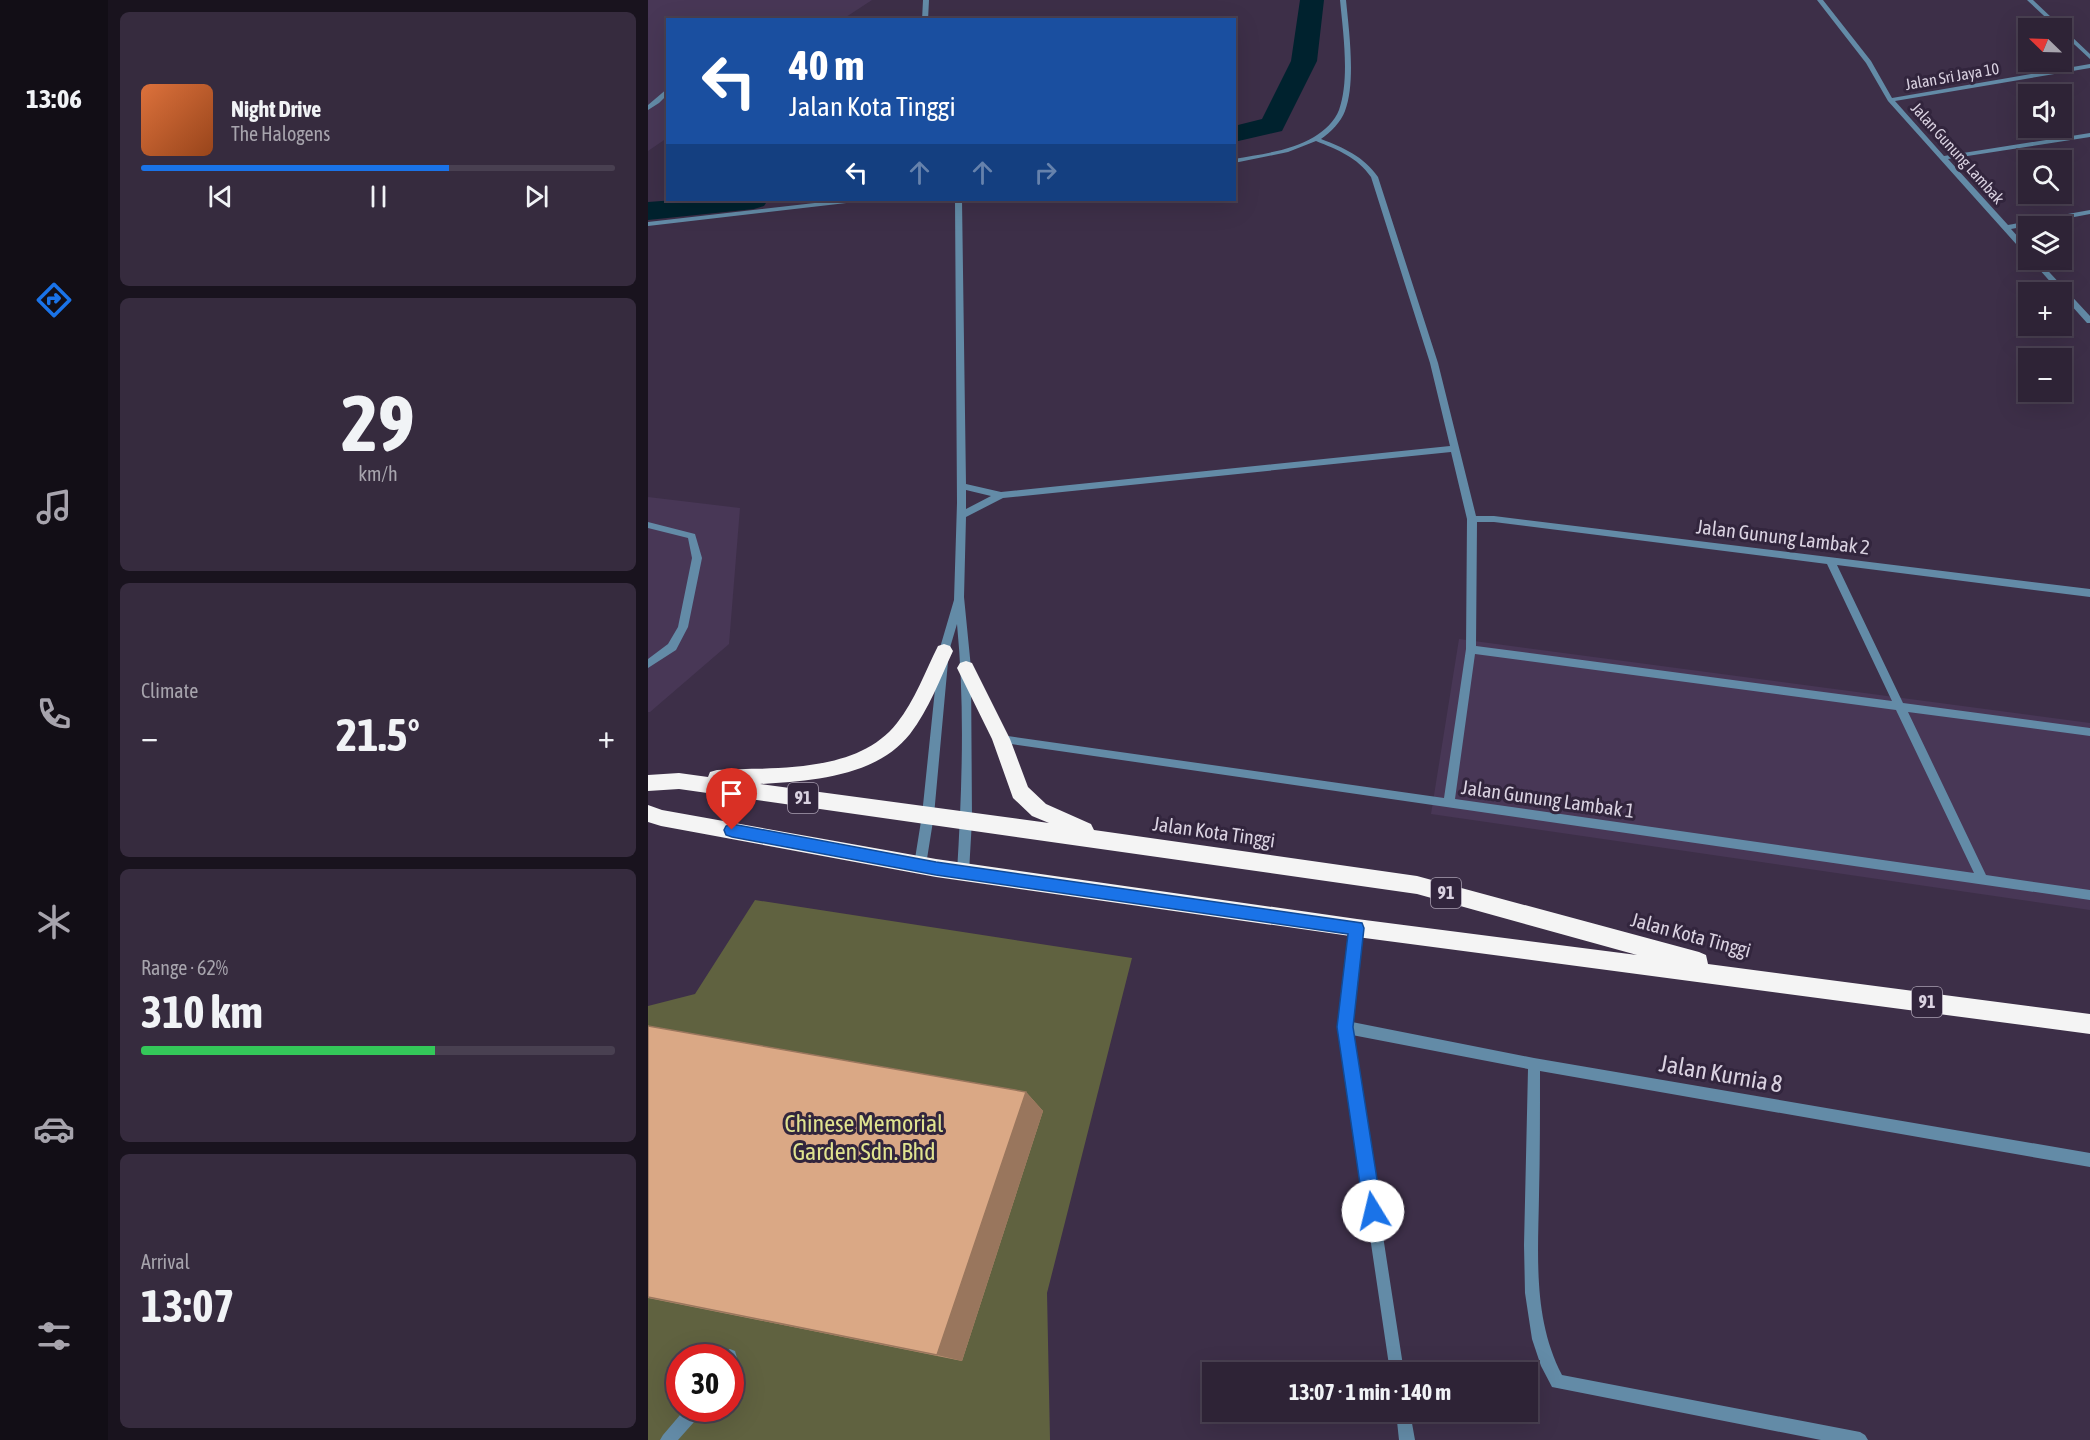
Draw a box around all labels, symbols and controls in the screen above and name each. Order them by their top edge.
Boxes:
north arrow [2018,18,2072,72]
map controls [2018,18,2072,402]
text: 40 m [789,41,864,89]
icon: left [690,42,768,120]
street label: Jalan Sri Jaya 10 [1904,59,2001,94]
text: 13:06 [26,83,82,114]
button: sound [2018,84,2072,138]
text: Jalan Kota Tinggi [789,91,956,122]
text: Night Drive [231,96,321,122]
street label: Jalan Gunung Lambak [1907,99,2008,208]
text: The Halogens [231,122,330,145]
button: search [2018,150,2072,204]
icon: left [840,156,873,189]
icon: ahead [903,156,936,189]
icon: ahead [966,156,999,189]
icon: right [1029,156,1062,189]
icon: previous [204,180,237,213]
icon: pause [362,180,395,213]
icon: next [520,180,553,213]
button: layers [2018,216,2072,270]
icon: directions [33,279,75,321]
button: + [2018,282,2072,336]
button: − [2018,348,2072,402]
text: 29 [341,378,415,468]
text: km/h [358,462,398,485]
icon: music [33,486,75,528]
street label: Jalan Gunung Lambak 2 [1695,514,1871,559]
text: Climate [141,679,198,702]
icon: phone [33,693,75,735]
text: 21.5° [336,709,420,761]
text: − [141,717,158,755]
text: + [598,717,615,755]
pin [706,768,757,830]
street label: Jalan Gunung Lambak 1 [1460,775,1636,822]
icon: arrive [715,777,748,810]
road number: 91 [788,783,818,813]
street label: Jalan Kota Tinggi [1151,812,1277,851]
road number: 91 [1431,878,1461,908]
icon: climate [33,901,75,943]
street label: Jalan Kota Tinggi [1629,907,1754,962]
text: Range · 62% [141,956,228,979]
text: 310 km [141,986,263,1038]
road number: 91 [1912,987,1942,1017]
street label: Jalan Kurnia 8 [1657,1049,1785,1098]
icon: car [33,1108,75,1150]
park label: Chinese Memorial Garden Sdn. Bhd [785,1110,944,1165]
position arrow [1341,1179,1405,1243]
text: Arrival [141,1250,190,1273]
text: 13:07 [141,1280,235,1332]
icon: filters [33,1315,75,1357]
speed limit sign: 30 [666,1344,744,1422]
text: 13:07 · 1 min · 140 m [1289,1379,1451,1405]

